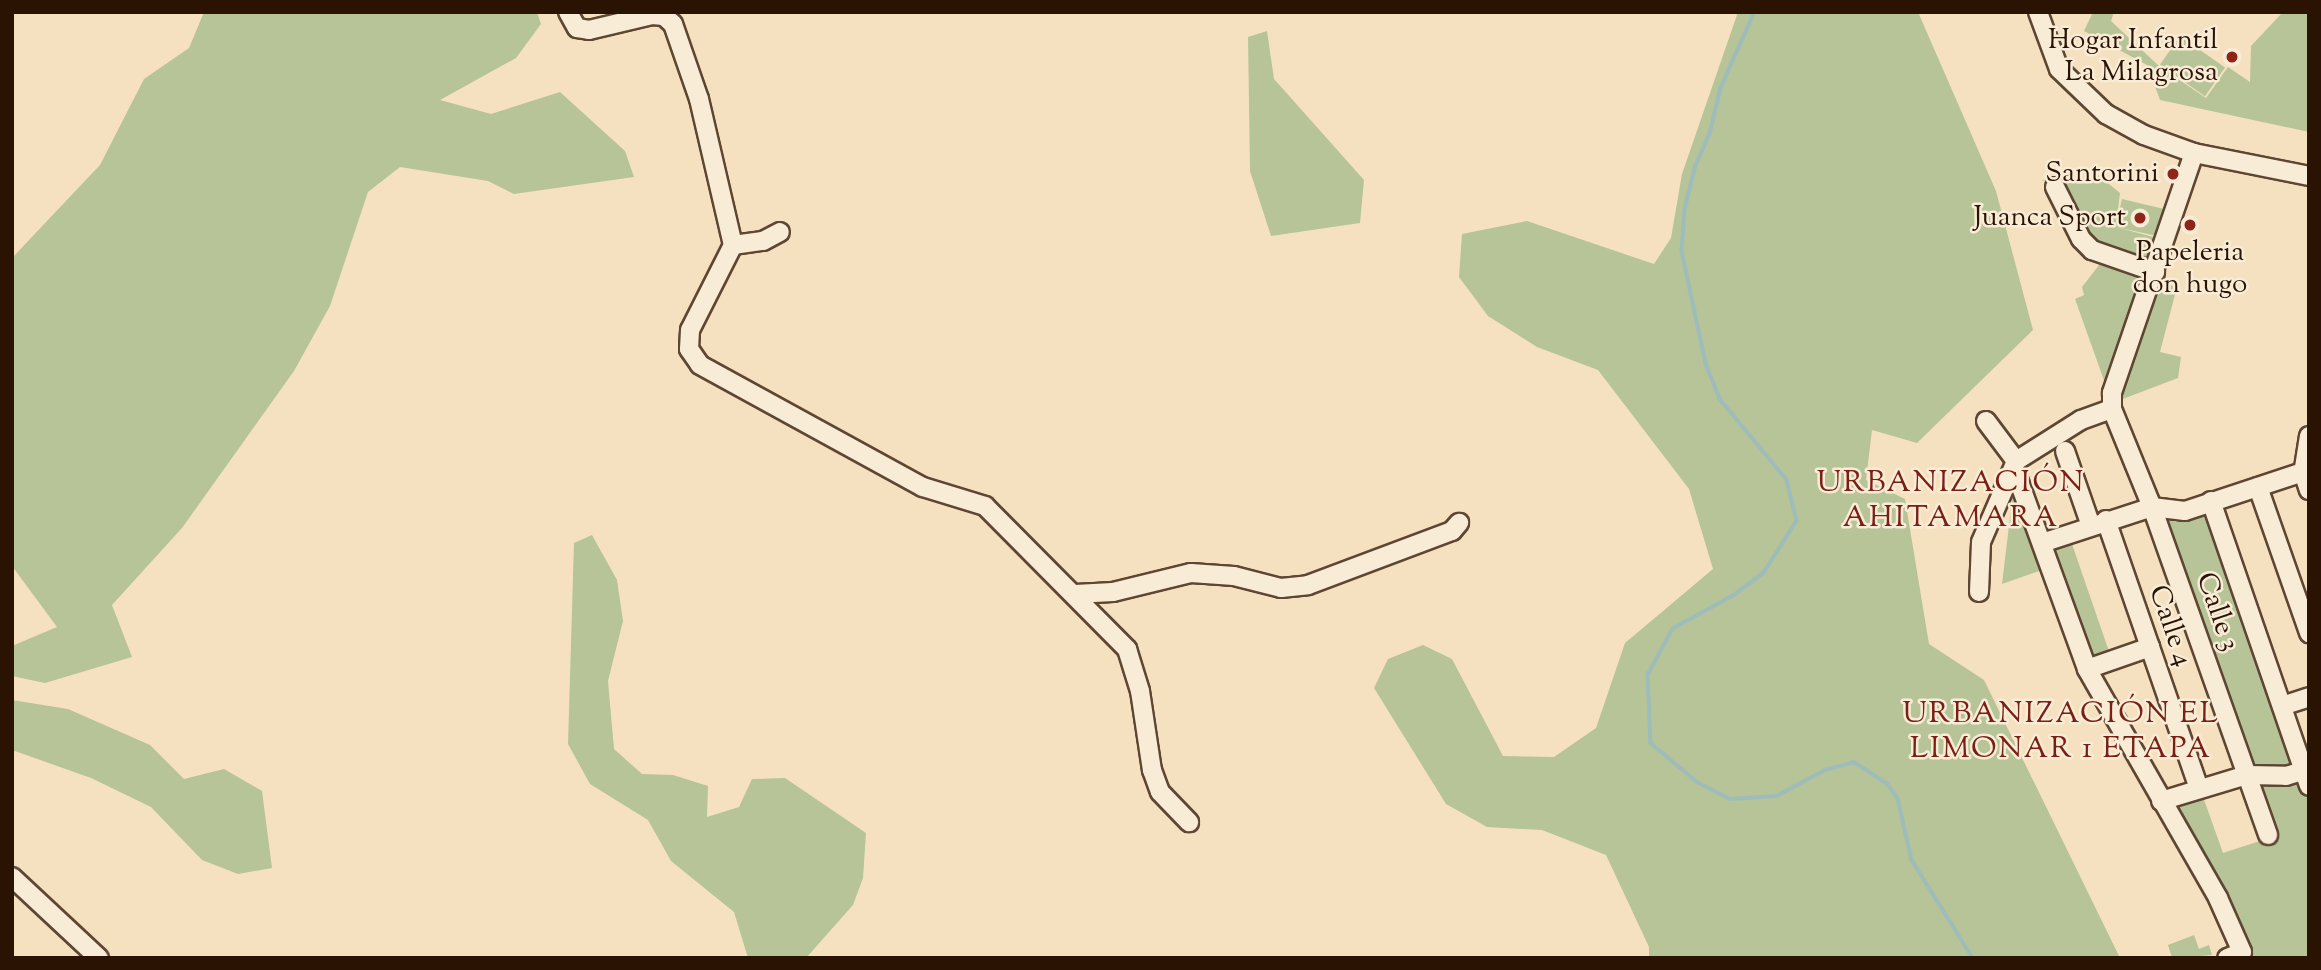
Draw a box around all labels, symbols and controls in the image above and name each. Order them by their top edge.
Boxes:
place label: Hogar Infantil La Milagrosa [2048,24,2218,90]
marker: Hogar Infantil La Milagrosa [2224,49,2240,65]
place label: Santorini [2045,157,2159,191]
marker: Santorini [2165,166,2181,182]
place label: Juanca Sport [1973,201,2126,235]
marker: Juanca Sport [2132,210,2148,226]
marker: Papeleria don hugo [2182,217,2198,233]
place label: Papeleria don hugo [2133,236,2247,302]
district label: URBANIZACIÓN AHITAMARA [1818,466,2084,536]
street label: Calle 3 [2188,568,2246,656]
street label: Calle 4 [2141,581,2199,671]
district label: URBANIZACIÓN EL LIMONAR 1 ETAPA [1904,697,2218,768]

